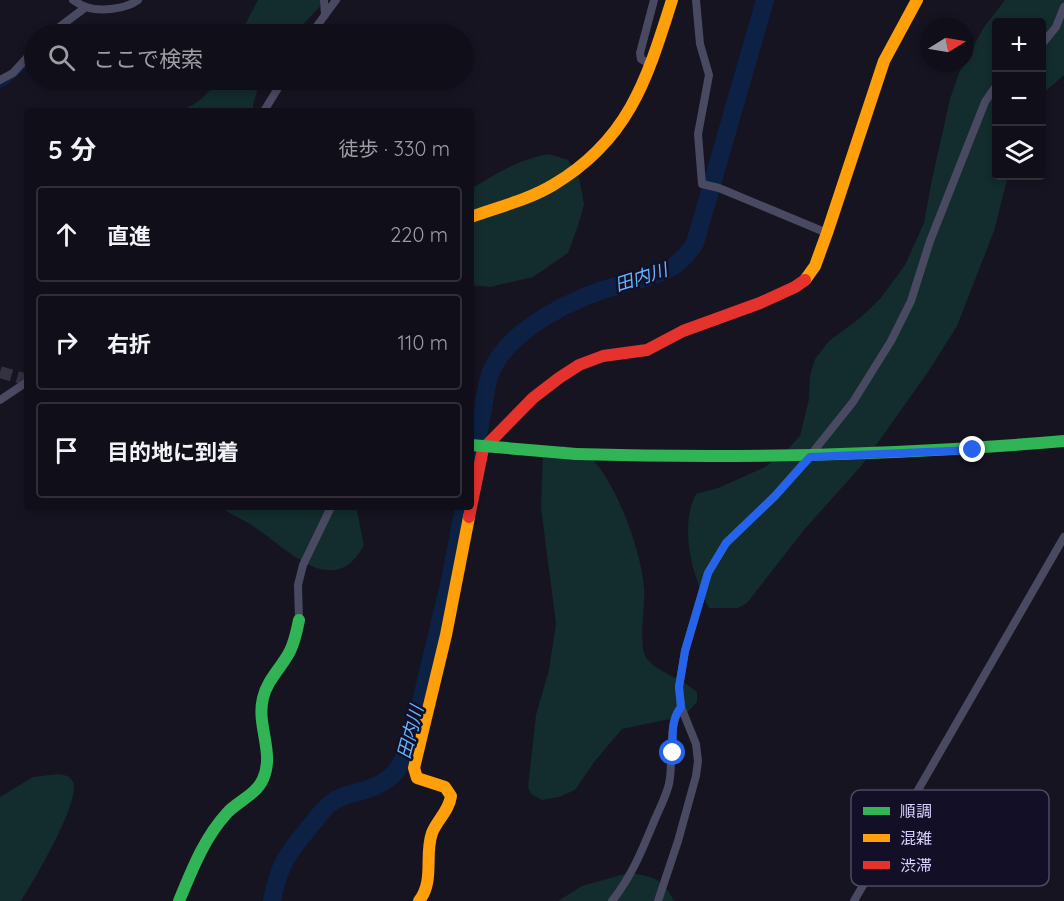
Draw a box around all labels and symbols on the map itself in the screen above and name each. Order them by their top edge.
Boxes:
north arrow [920,18,974,72]
water label: 田内川 [612,257,672,296]
route end [959,436,985,462]
water label: 田内川 [392,701,429,761]
route start [659,739,685,765]
legend [851,790,1049,886]
text: 順調 [900,801,932,821]
text: 混雑 [900,828,932,848]
text: 渋滞 [900,855,932,875]

